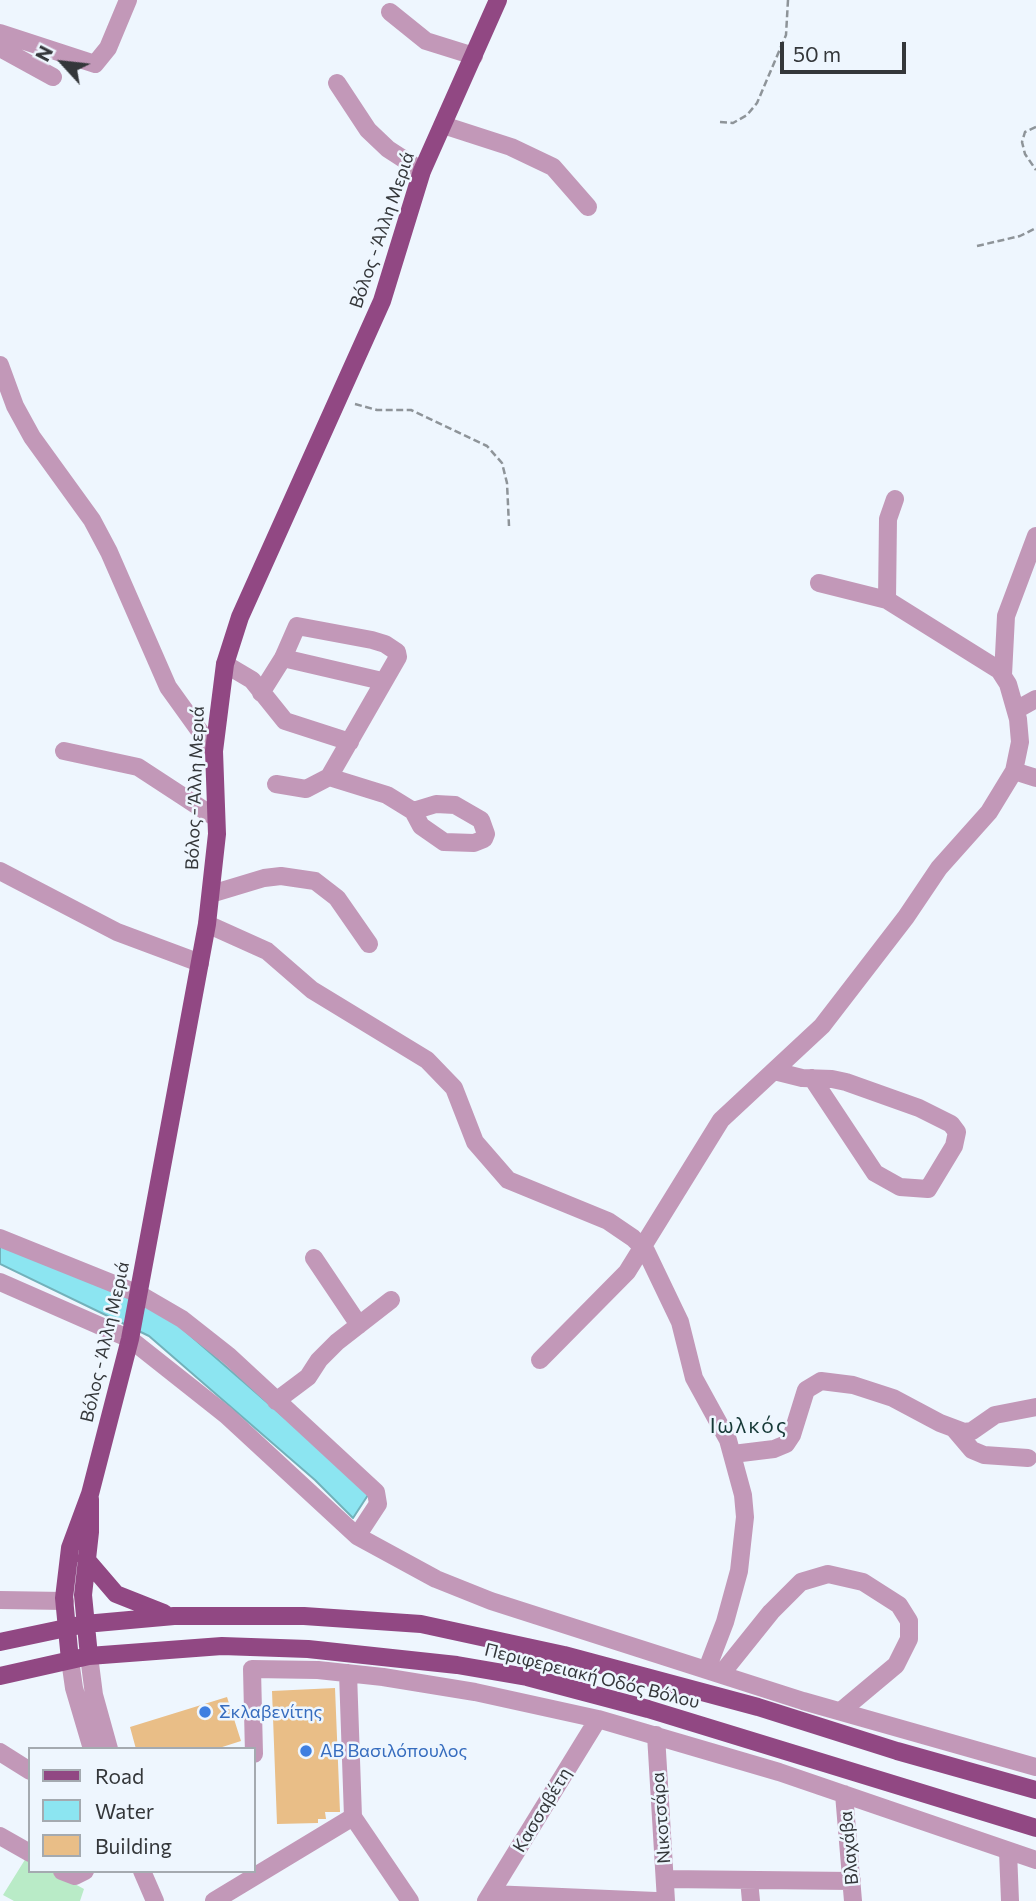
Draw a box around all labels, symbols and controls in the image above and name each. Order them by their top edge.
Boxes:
north arrow [28,28,98,98]
scale bar [784,28,910,72]
text: 50 m [793,41,841,66]
text: N [30,42,57,65]
street label: Βόλος - Άλλη Μεριά [345,149,419,311]
street label: Βόλος - Άλλη Μεριά [181,706,209,870]
street label: Βόλος - Άλλη Μεριά [76,1260,134,1424]
district label: Ιωλκός [710,1413,788,1439]
street label: Περιφερειακή Οδός Βόλου [482,1639,702,1713]
place label: Σκλαβενίτης [219,1701,322,1723]
marker: Σκλαβενίτης [197,1704,213,1720]
place label: ΑΒ Βασιλόπουλος [320,1740,468,1762]
marker: ΑΒ Βασιλόπουλος [298,1743,314,1759]
legend [28,1747,256,1873]
text: Road [95,1763,144,1788]
street label: Κασσαβέτη [508,1764,576,1856]
street label: Νικοτσάρα [647,1772,675,1864]
text: Water [95,1798,154,1823]
street label: Βλαχάβα [835,1810,863,1886]
text: Building [95,1833,172,1858]

